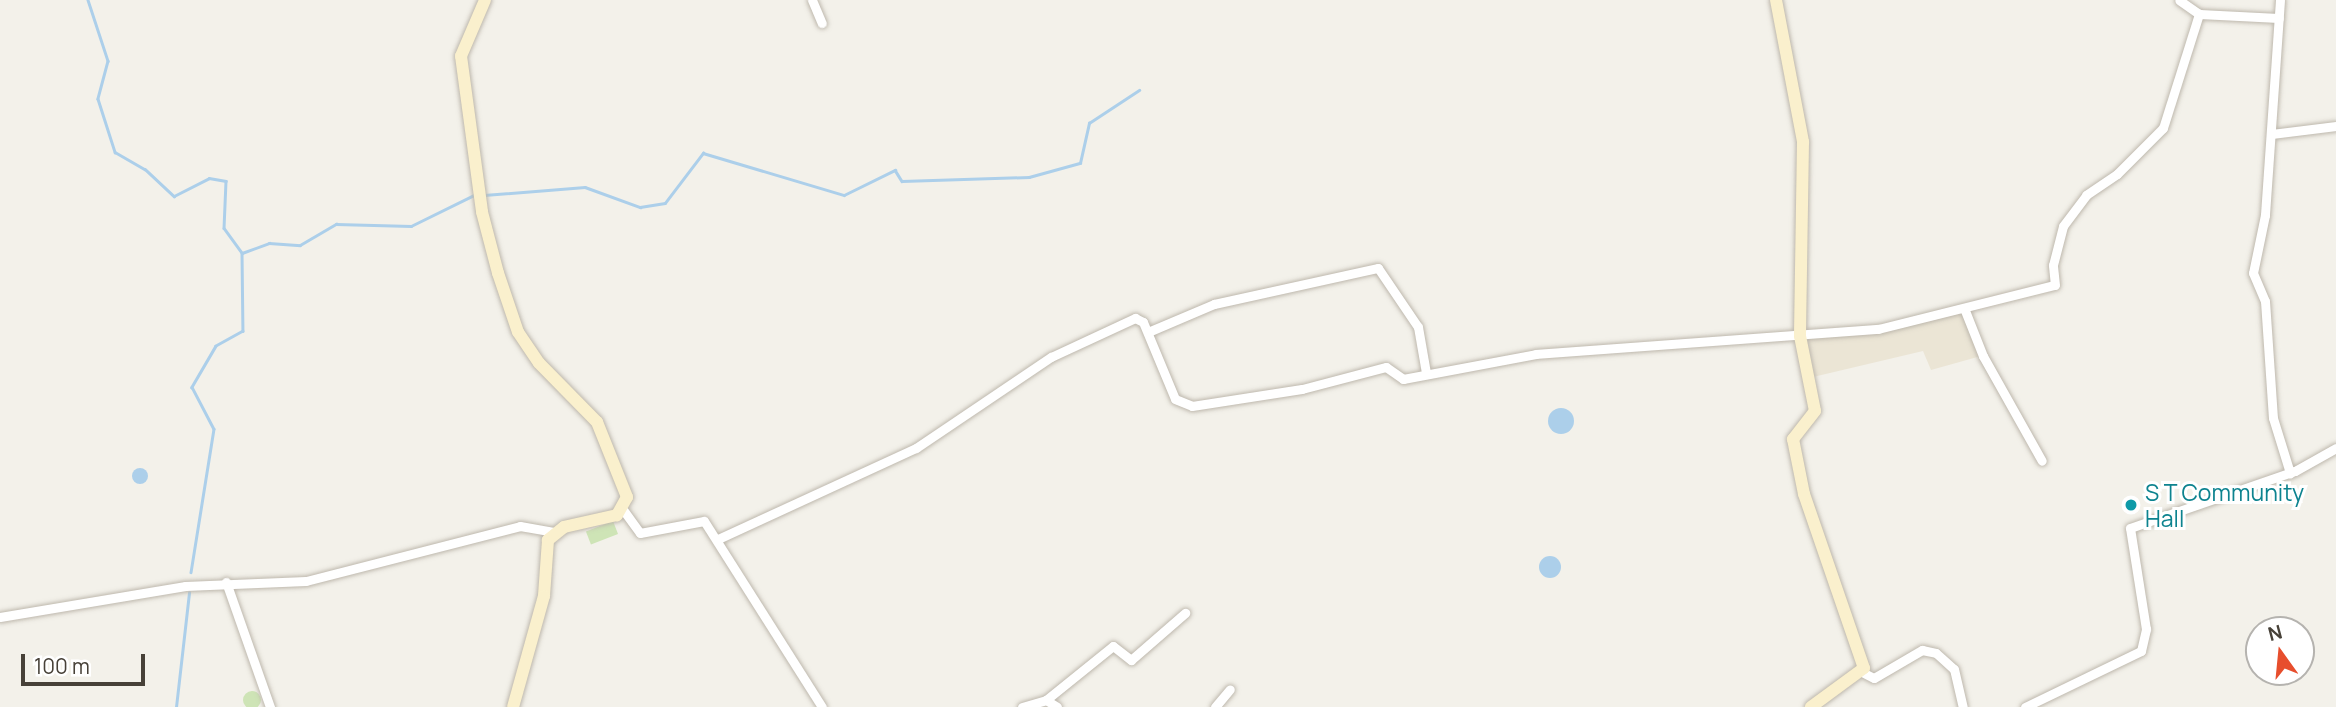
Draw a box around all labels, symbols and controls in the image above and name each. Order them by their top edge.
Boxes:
place label: S T Community Hall [2145,478,2305,532]
marker: S T Community Hall [2123,497,2139,513]
north arrow [2245,616,2315,686]
text: N [2265,618,2285,647]
scale bar [24,640,149,684]
text: 100 m [34,652,90,680]

